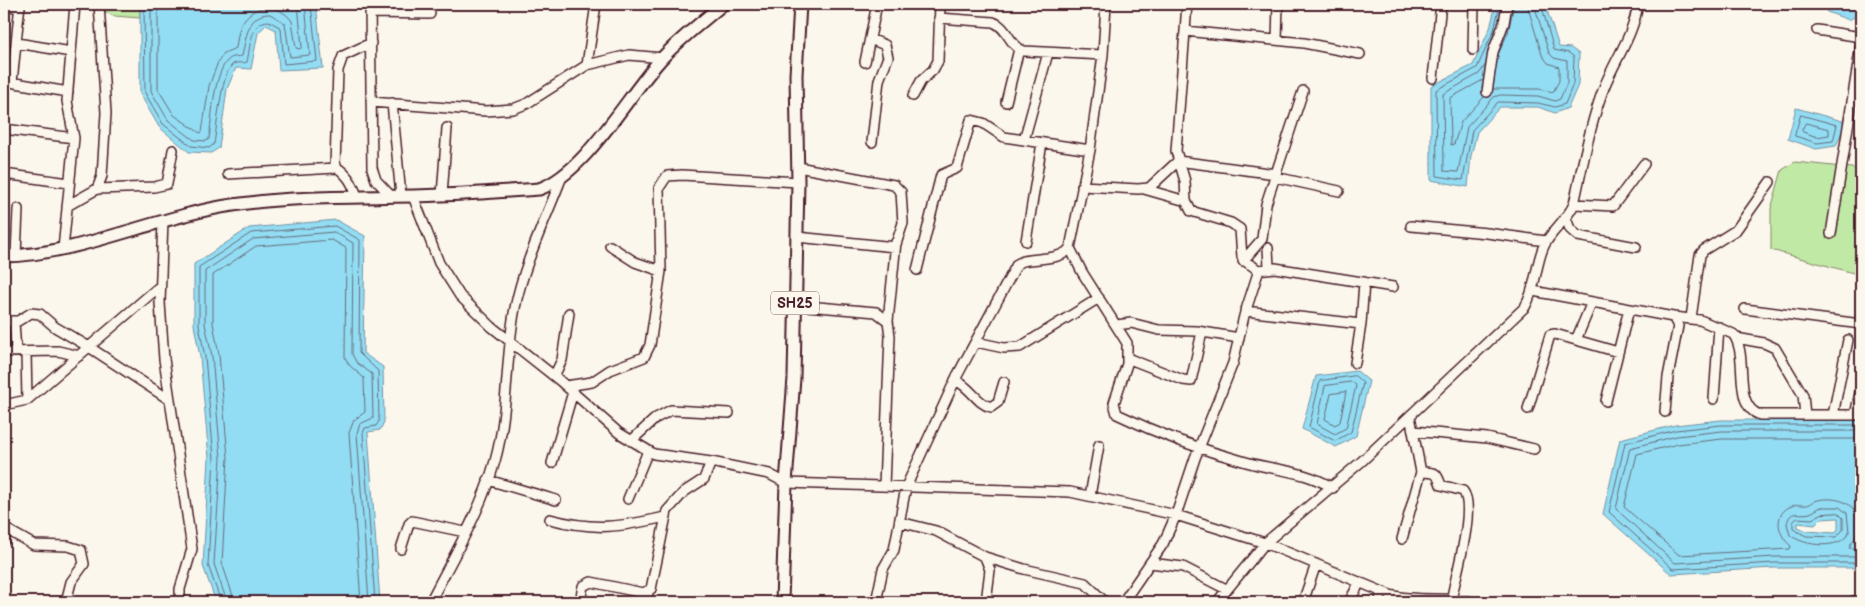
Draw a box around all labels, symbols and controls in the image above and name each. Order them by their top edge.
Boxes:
road number: SH25 [771,292,819,314]

